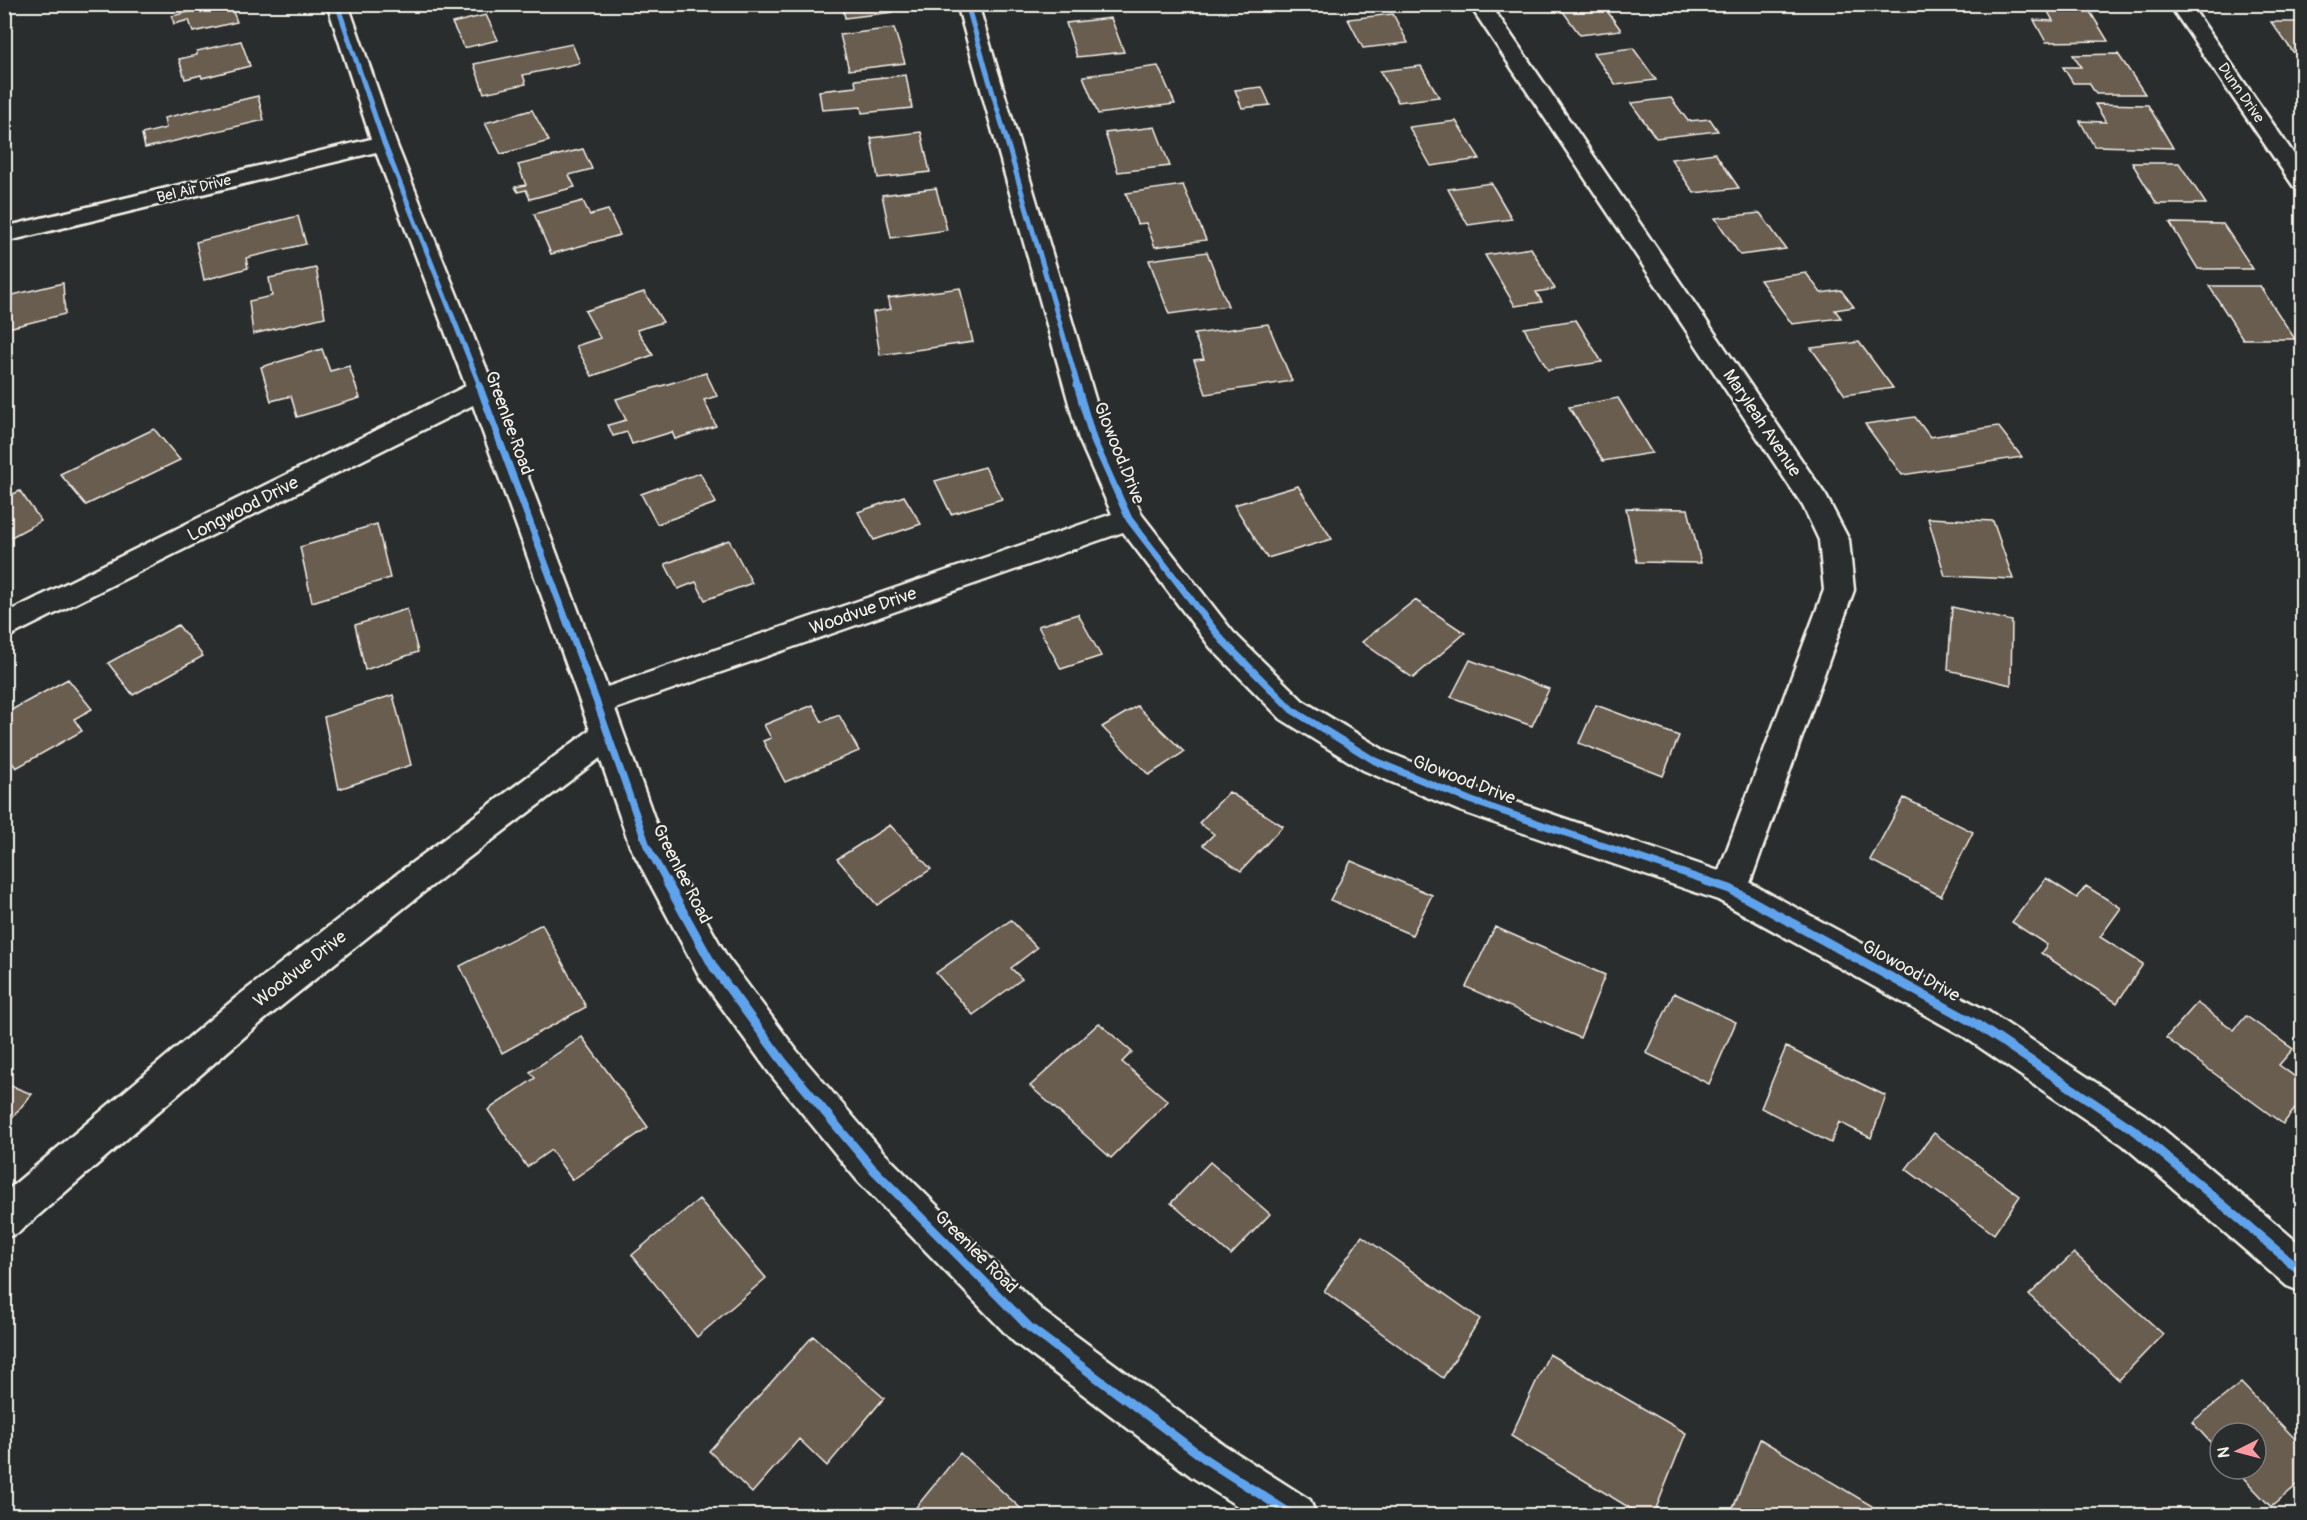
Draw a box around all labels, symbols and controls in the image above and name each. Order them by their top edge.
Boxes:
street label: Dunn Drive [2213,59,2269,127]
street label: Bel Air Drive [155,170,234,207]
street label: Maryleah Avenue [1718,365,1806,481]
street label: Greenlee Road [480,368,538,478]
street label: Glowood Drive [1088,399,1150,508]
street label: Longwood Drive [184,471,302,547]
street label: Woodvue Drive [806,582,920,640]
street label: Glowood Drive [1409,750,1519,810]
street label: Greenlee Road [647,820,717,928]
street label: Woodvue Drive [249,925,351,1013]
street label: Glowood Drive [1858,935,1964,1007]
street label: Greenlee Road [929,1205,1023,1299]
north arrow [2208,1421,2268,1481]
text: N [2214,1446,2235,1459]

